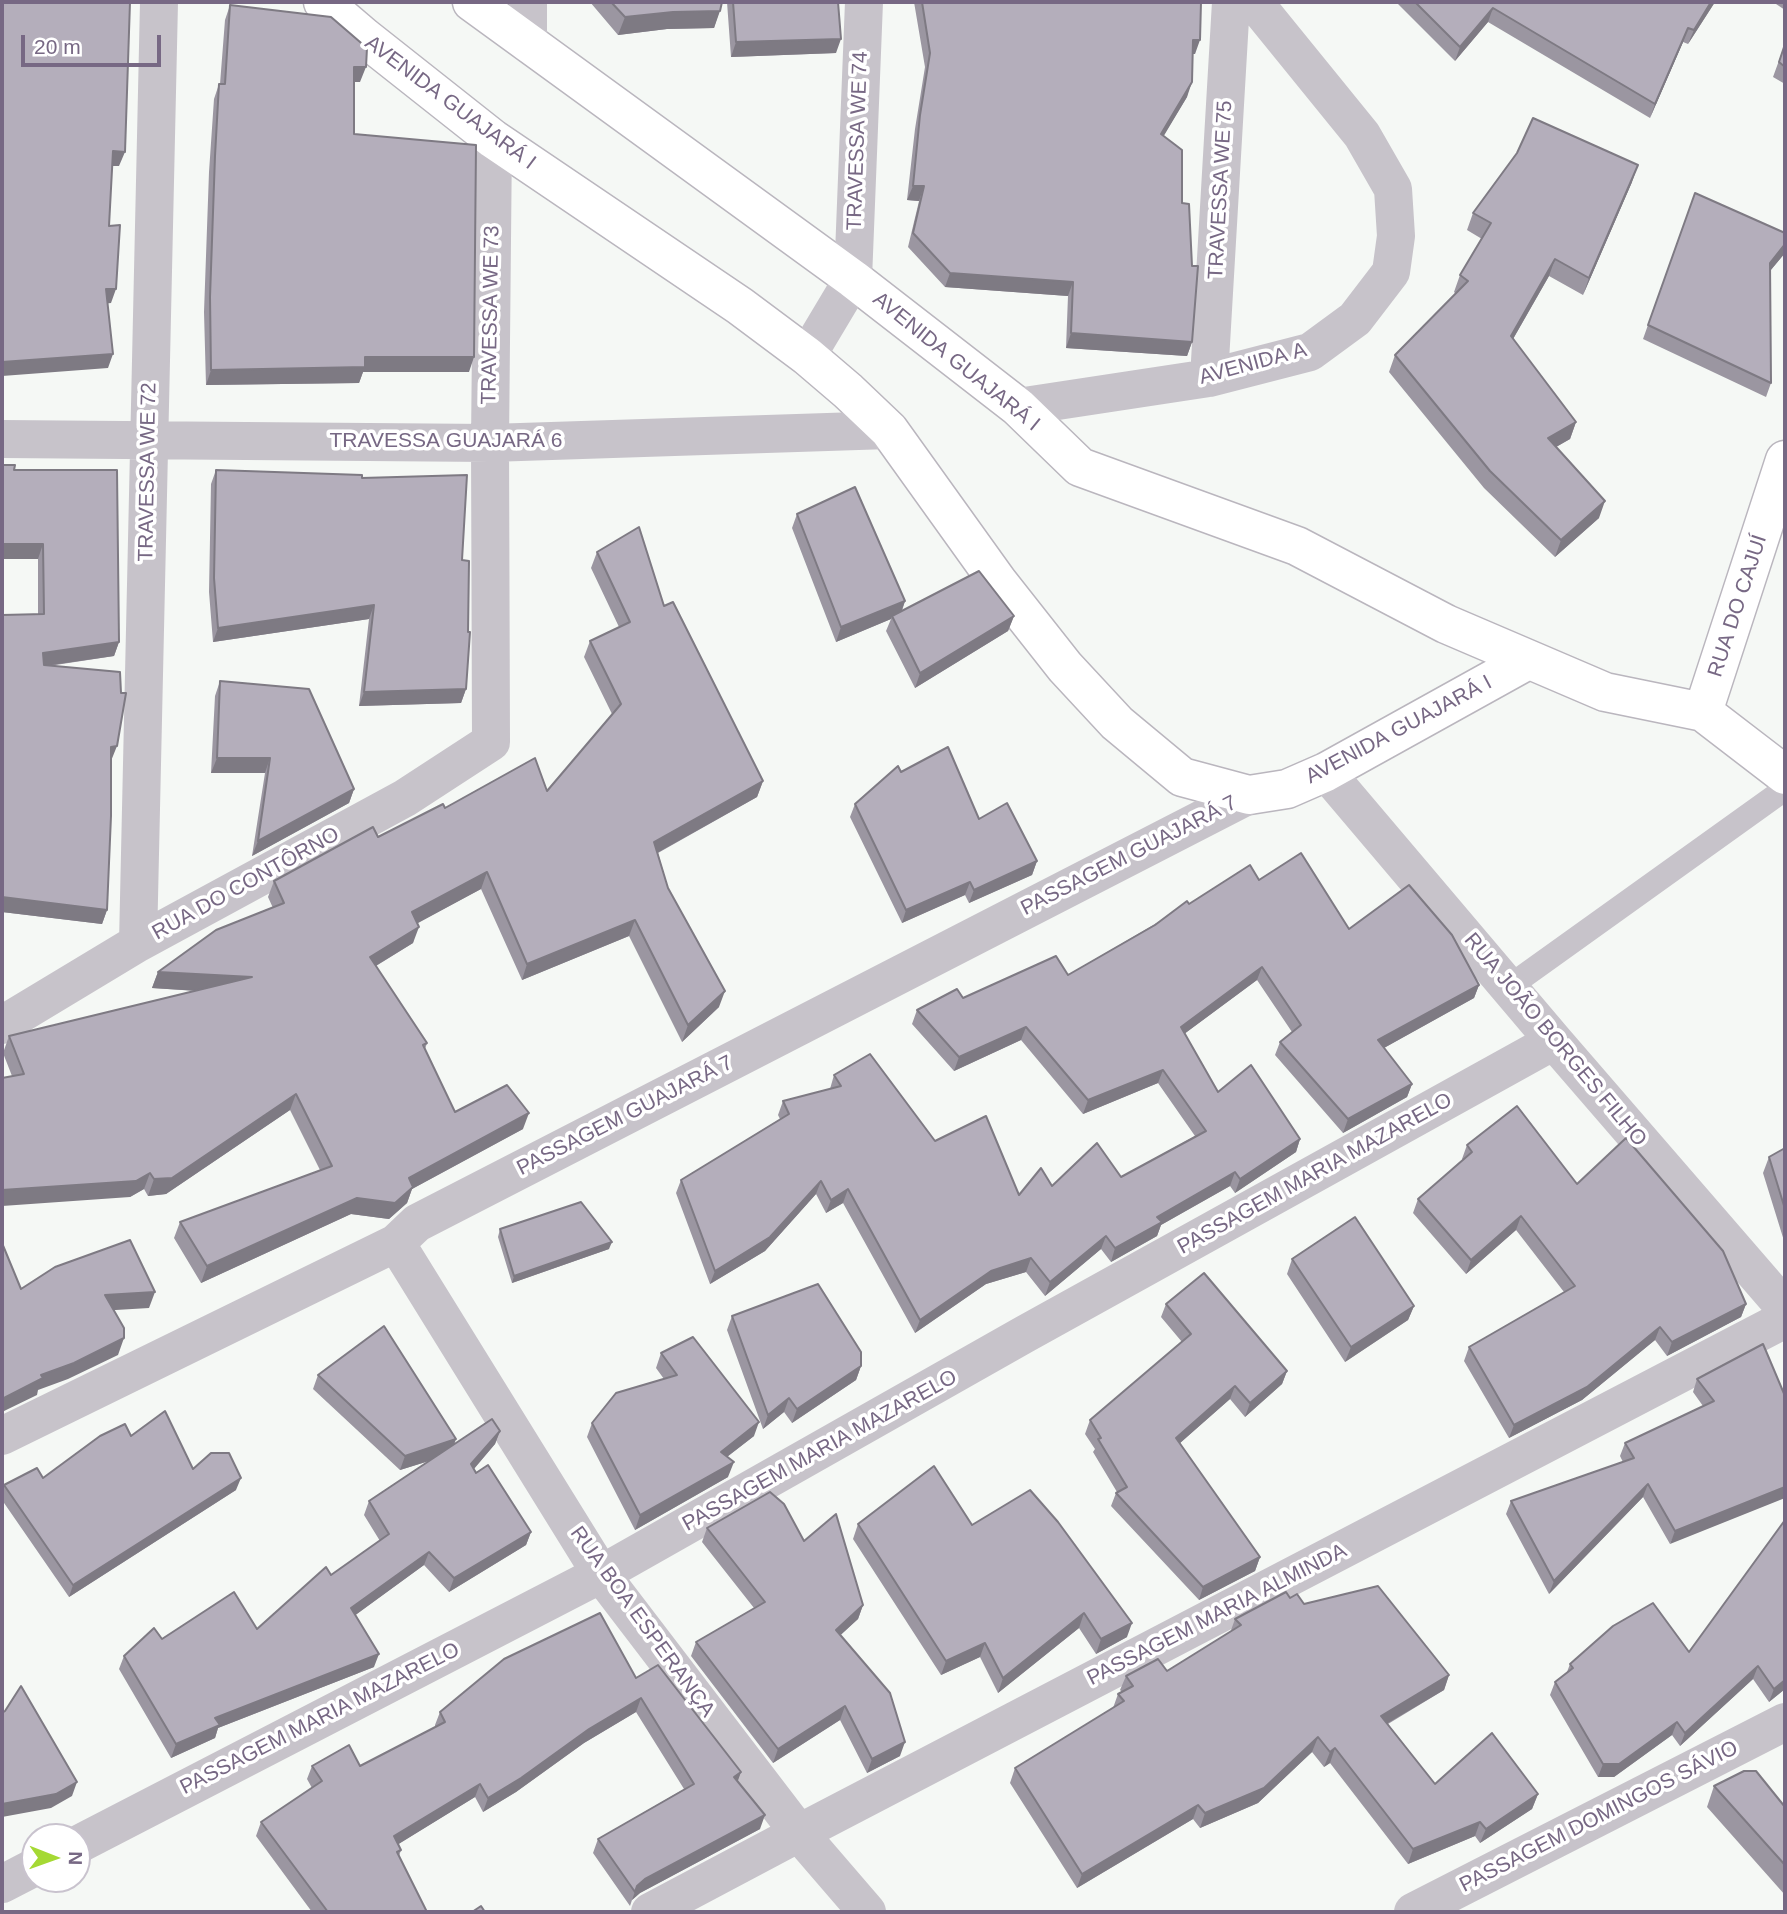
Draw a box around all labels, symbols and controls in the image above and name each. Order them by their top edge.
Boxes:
scale bar [24,21,164,65]
street label: AVENIDA GUAJARÁ I [360,31,540,175]
text: 20 m [34,35,81,58]
street label: TRAVESSA WE 74 [842,51,874,231]
street label: TRAVESSA WE 75 [1204,100,1238,280]
street label: TRAVESSA WE 73 [477,225,505,405]
street label: AVENIDA GUAJARÁ I [868,287,1044,437]
street label: AVENIDA A [1196,338,1310,390]
street label: TRAVESSA WE 72 [134,382,162,562]
street label: TRAVESSA GUAJARÁ 6 [329,428,563,454]
street label: RUA DO CAJUÍ [1703,532,1773,680]
street label: AVENIDA GUAJARÁ I [1302,670,1496,790]
street label: PASSAGEM GUAJARÁ 7 [1017,791,1241,921]
street label: RUA DO CONTÔRNO [148,822,344,946]
street label: RUA JOÃO BORGES FILHO [1458,928,1652,1152]
street label: PASSAGEM GUAJARÁ 7 [513,1051,737,1181]
street label: PASSAGEM MARIA MAZARELO [1173,1088,1457,1260]
street label: PASSAGEM MARIA MAZARELO [678,1365,962,1537]
street label: RUA BOA ESPERANÇA [564,1522,720,1722]
street label: PASSAGEM MARIA ALMINDA [1083,1538,1351,1692]
street label: PASSAGEM MARIA MAZARELO [176,1637,464,1801]
street label: PASSAGEM DOMINGOS SÁVIO [1456,1736,1742,1898]
north arrow [21,1823,91,1893]
text: N [65,1851,86,1865]

